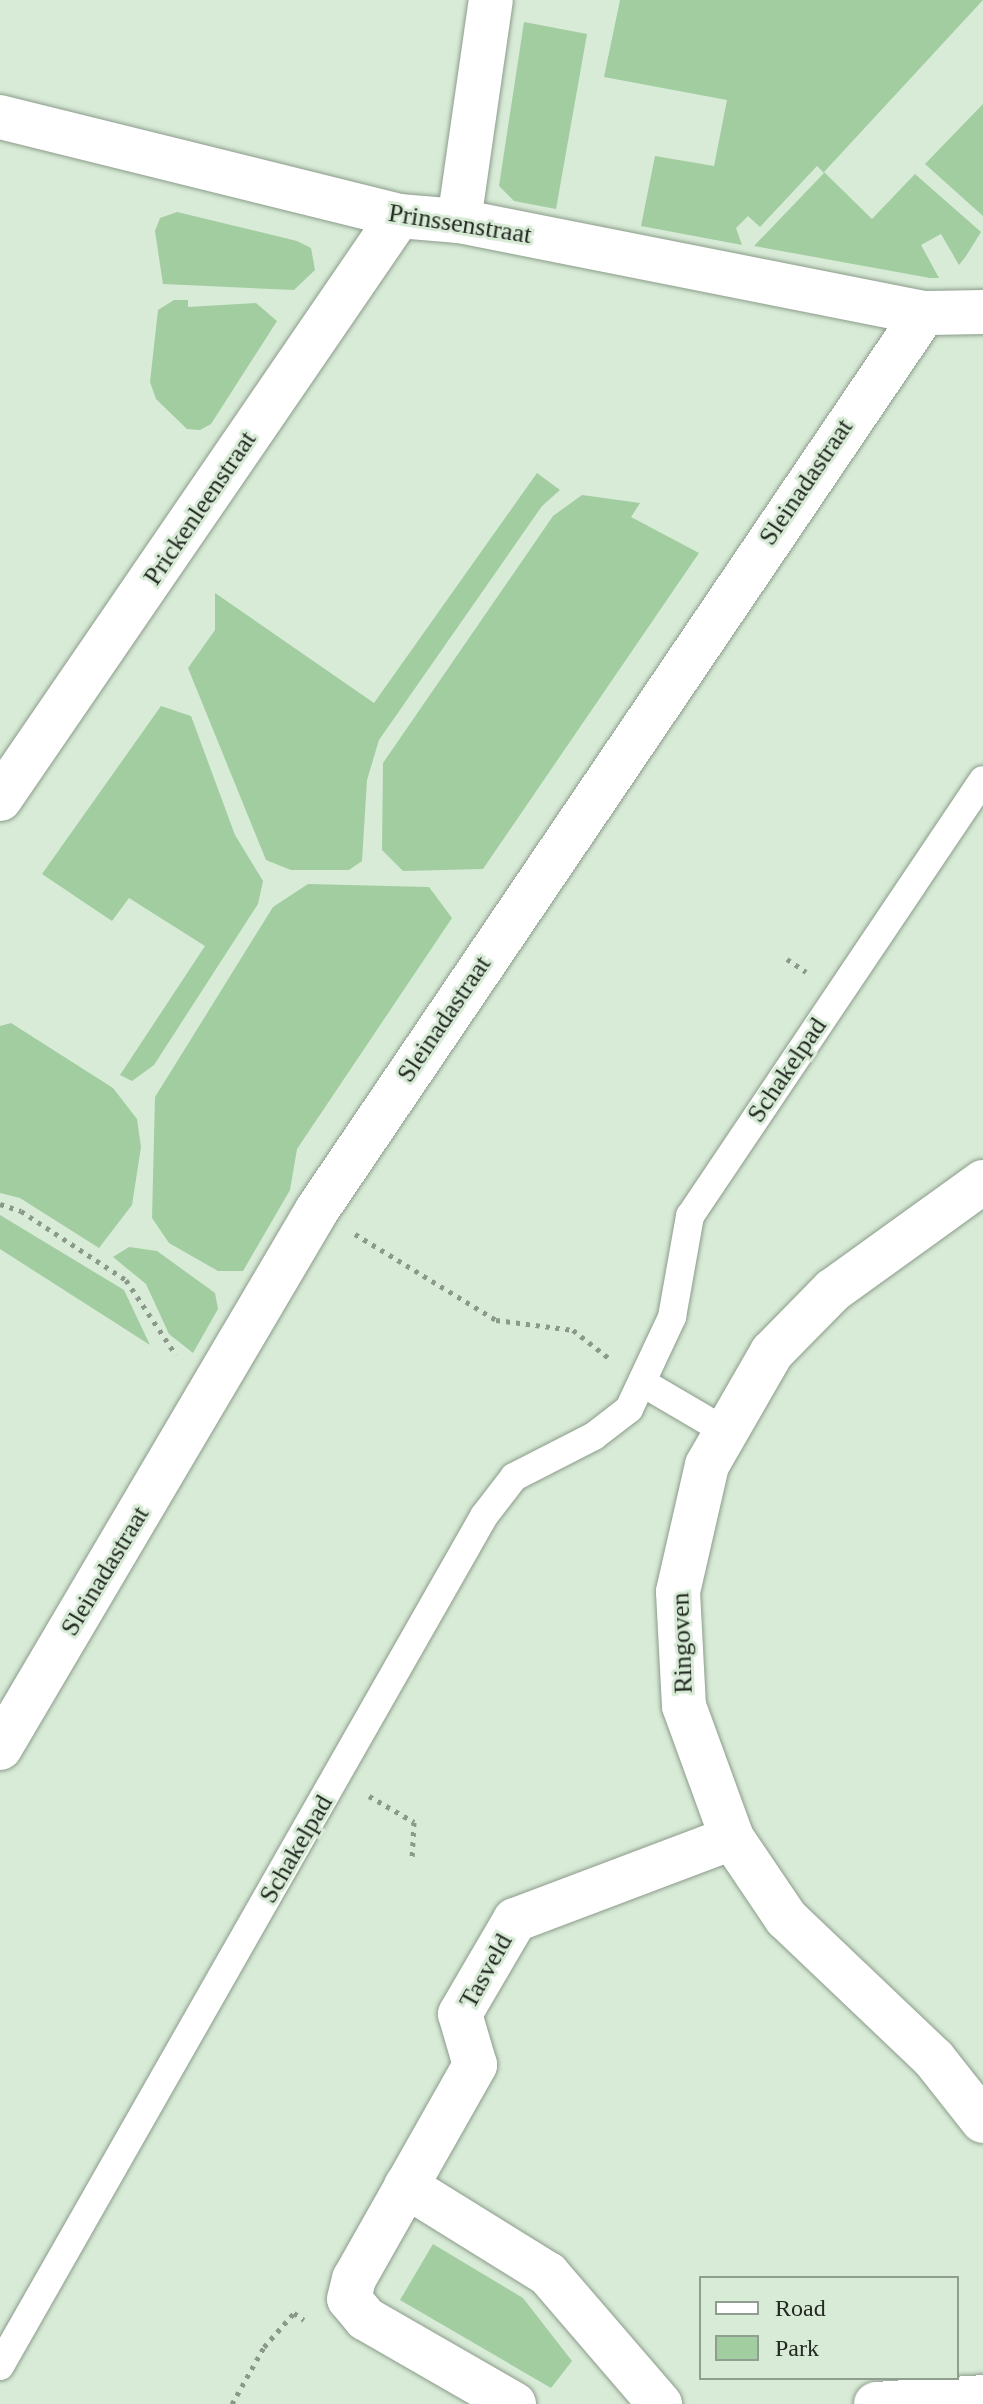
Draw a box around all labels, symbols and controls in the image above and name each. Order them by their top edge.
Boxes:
street label: Prinssenstraat [386,197,534,251]
street label: Sleinadastraat [752,413,860,551]
street label: Prickenleenstraat [137,425,263,591]
street label: Sleinadastraat [390,950,498,1088]
street label: Schakelpad [741,1012,833,1128]
street label: Sleinadastraat [54,1500,156,1642]
street label: Ringoven [665,1592,699,1694]
street label: Schakelpad [253,1789,339,1909]
street label: Tasveld [453,1928,519,2014]
legend [699,2276,959,2380]
text: Road [775,2295,826,2321]
text: Park [775,2335,819,2361]

